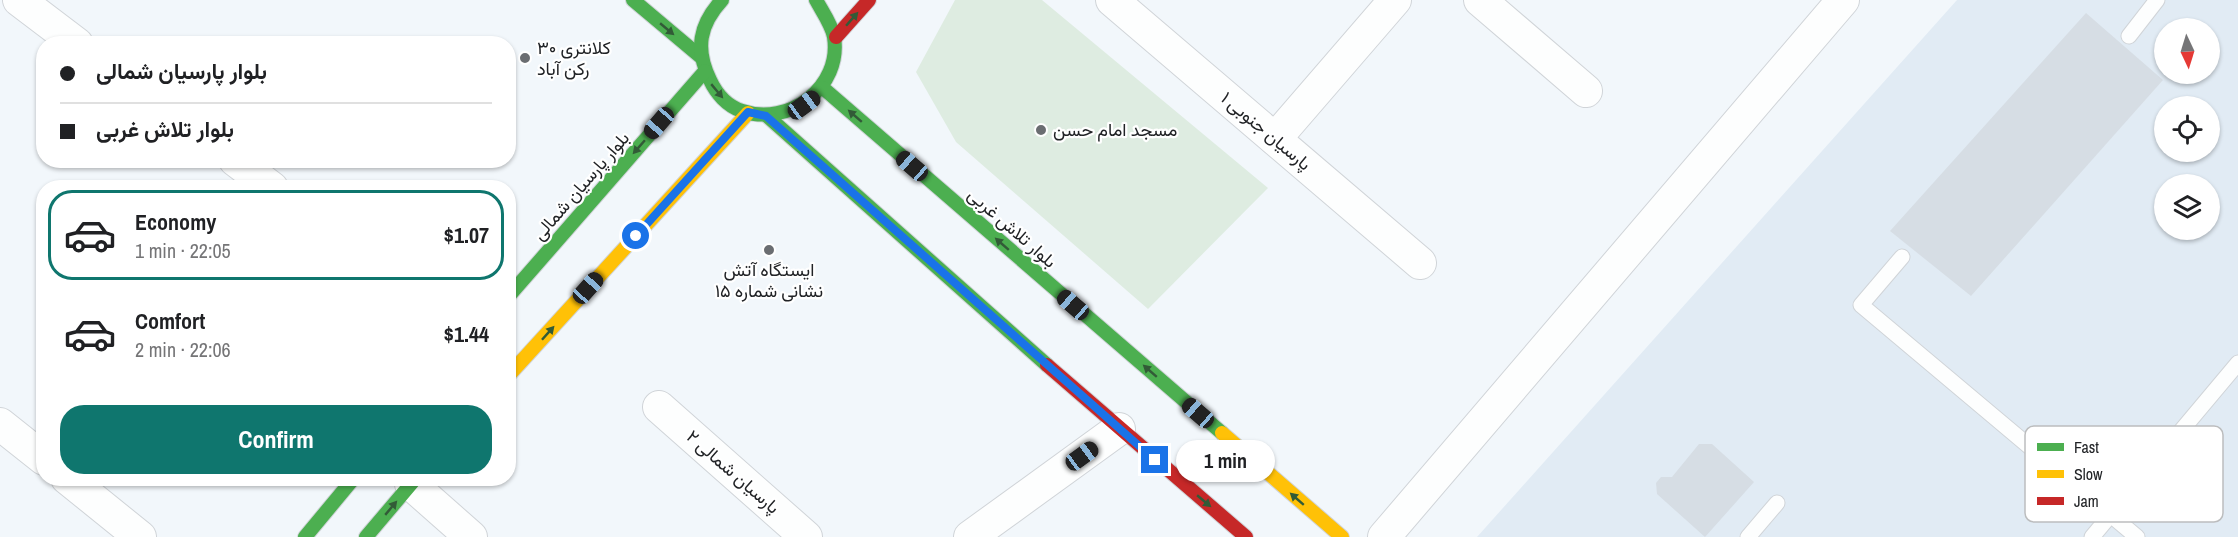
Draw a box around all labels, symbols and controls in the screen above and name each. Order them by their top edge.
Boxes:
one-way arrow [845,12,858,27]
north arrow [2154,18,2220,84]
map controls [2154,18,2220,240]
one-way arrow [659,22,674,35]
place label: کلانتری ۳۰ رکن آباد [537,35,611,81]
marker: کلانتری ۳۰ رکن آباد [518,51,532,65]
text: بلوار پارسیان شمالی [96,56,267,86]
one-way arrow [710,83,723,98]
street label: ۱ پارسیان جنوبی [1216,85,1317,176]
car [784,87,824,123]
button: locate [2154,96,2220,162]
car [640,104,678,142]
one-way arrow [848,110,863,123]
text: بلوار تلاش غربی [96,114,234,144]
place label: مسجد امام حسن [1053,117,1177,142]
marker: مسجد امام حسن [1034,123,1048,137]
street label: بلوار پارسیان شمالی [526,126,635,245]
one-way arrow [633,139,646,154]
car [893,147,931,185]
button: layers [2154,174,2220,240]
street label: بلوار تلاش غربی [963,182,1062,273]
text: Economy [135,207,216,237]
icon: car [63,208,117,262]
text: $1.07 [444,220,489,250]
route start [622,222,649,249]
text: 1 min · 22:05 [135,237,231,264]
one-way arrow [995,237,1010,250]
marker: ایستگاه آتش نشانی شماره ۱۵ [762,243,776,257]
place label: ایستگاه آتش نشانی شماره ۱۵ [715,257,823,303]
car [569,269,607,307]
car [1054,286,1092,324]
text: Comfort [135,306,205,336]
icon: car [63,307,117,361]
text: $1.44 [444,319,489,349]
one-way arrow [541,326,554,341]
text: 2 min · 22:06 [135,336,231,363]
one-way arrow [1143,365,1158,378]
car [1179,394,1217,432]
button: Confirm [60,405,492,474]
street label: ۲ پارسیان شمالی [681,424,785,519]
legend [2025,426,2223,522]
text: Fast [2074,436,2099,458]
car [1062,438,1102,474]
callout: 1 min [1176,439,1275,481]
route end [1141,446,1168,473]
text: 1 min [1204,447,1247,474]
text: Slow [2074,463,2103,485]
text: Jam [2074,490,2099,512]
one-way arrow [1290,493,1305,506]
one-way arrow [1196,495,1212,508]
one-way arrow [384,501,397,516]

